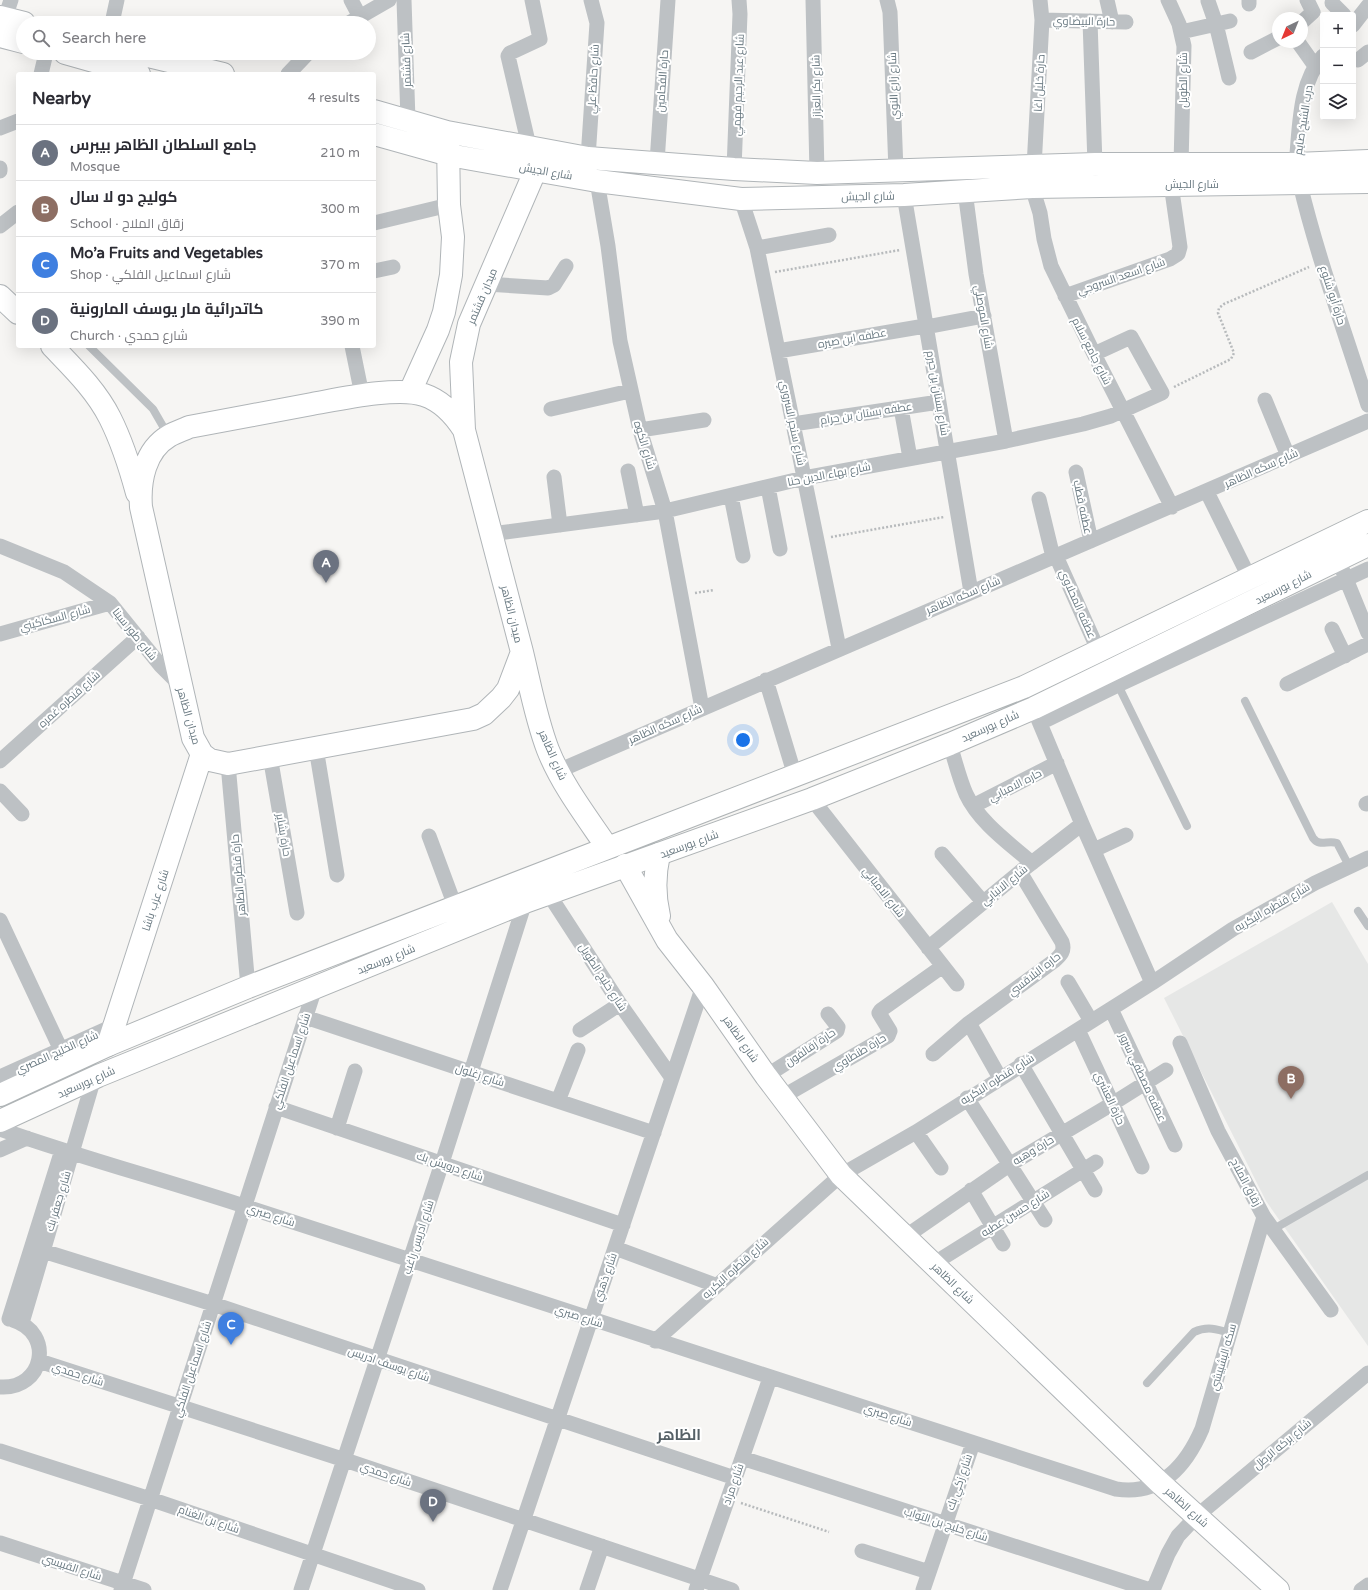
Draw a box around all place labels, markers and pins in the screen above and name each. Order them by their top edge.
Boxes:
pin: A [313,550,339,583]
pin: B [1278,1066,1304,1099]
pin: C [218,1312,244,1345]
pin: D [420,1489,446,1522]

